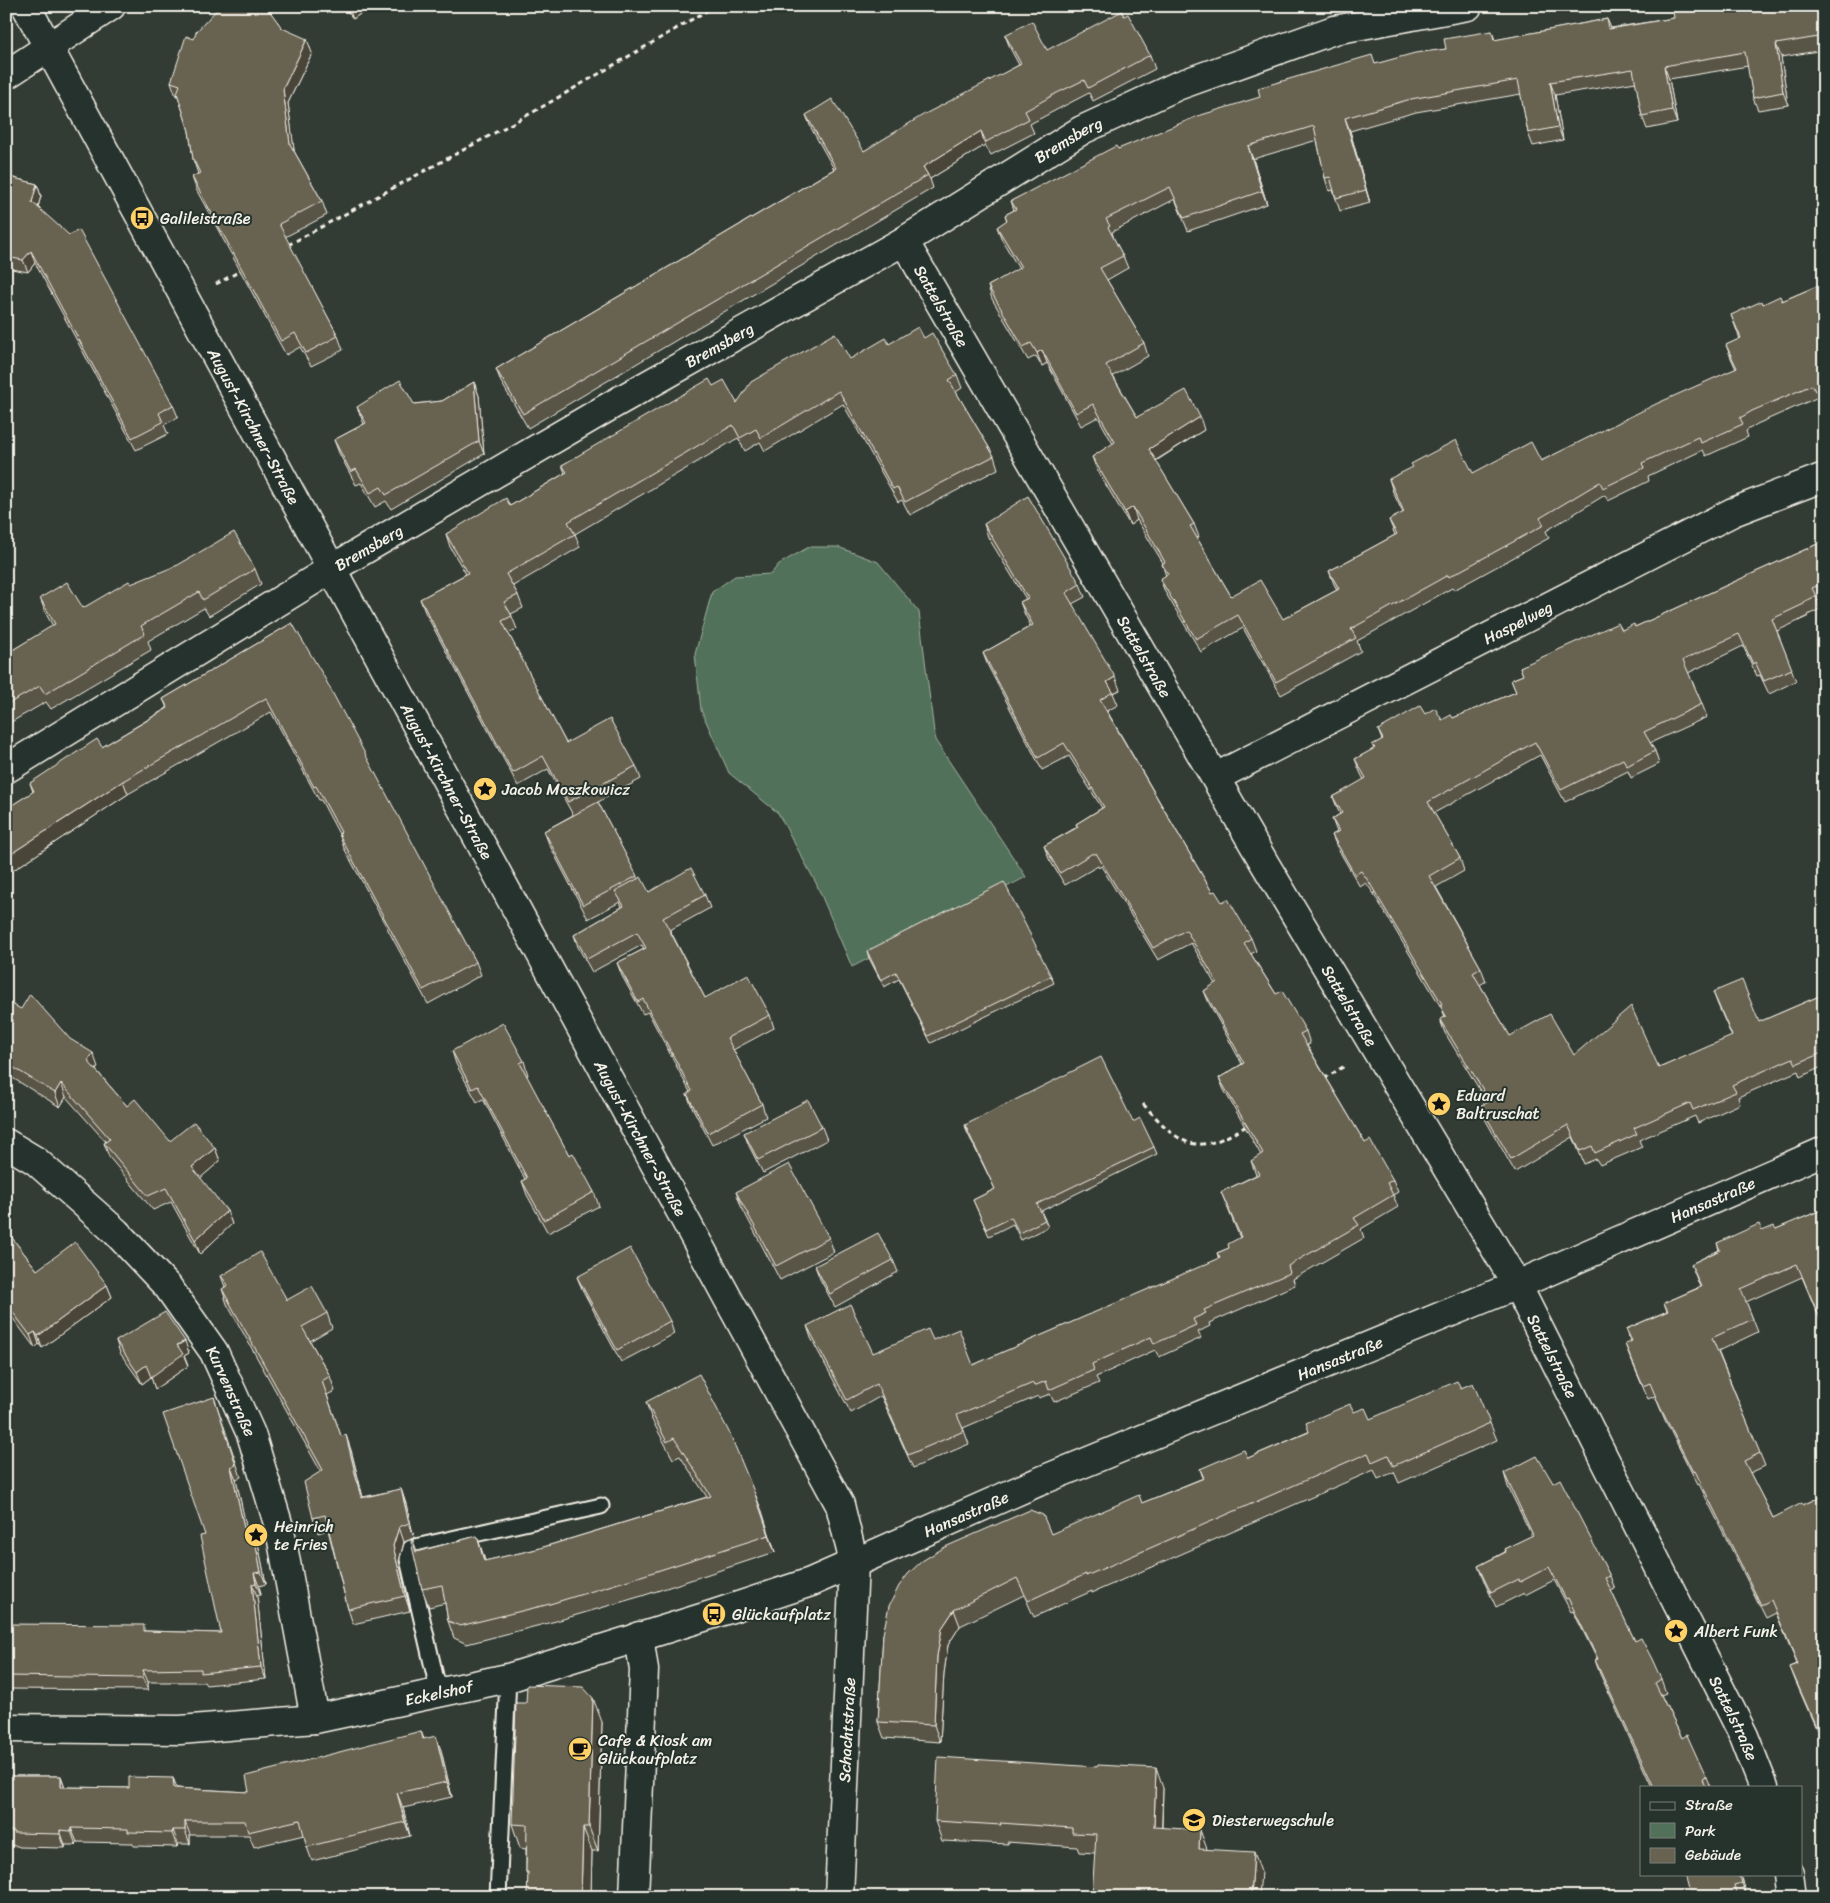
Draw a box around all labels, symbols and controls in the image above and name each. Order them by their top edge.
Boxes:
street label: Bremsberg [1028,108,1107,171]
place label: Galileistraße [160,204,251,233]
bus stop icon: Galileistraße [129,205,155,231]
street label: Sattelstraße [906,259,977,353]
street label: Bremsberg [679,314,759,376]
street label: August-Kirchner-Straße [199,341,309,510]
street label: Bremsberg [329,516,408,579]
street label: Haspelweg [1478,592,1558,652]
street label: Sattelstraße [1109,609,1180,703]
street label: August-Kirchner-Straße [392,696,501,865]
place label: Jacob Moszkowicz [501,775,630,804]
place icon: Jacob Moszkowicz [472,776,498,802]
street label: Sattelstraße [1314,959,1386,1052]
street label: August-Kirchner-Straße [586,1053,695,1222]
place label: Eduard Baltruschat [1456,1081,1540,1128]
place icon: Eduard Baltruschat [1426,1091,1452,1117]
street label: Hansastraße [1665,1168,1760,1231]
street label: Sattelstraße [1519,1308,1586,1403]
street label: Hansastraße [1292,1327,1387,1389]
street label: Kurvenstraße [199,1339,265,1441]
street label: Hansastraße [919,1482,1013,1545]
place label: Heinrich te Fries [274,1512,334,1559]
place icon: Heinrich te Fries [243,1522,269,1548]
place label: Glückaufplatz [732,1600,831,1629]
bus stop icon: Glückaufplatz [701,1601,727,1627]
place label: Albert Funk [1693,1617,1778,1646]
place icon: Albert Funk [1663,1618,1689,1644]
street label: Sattelstraße [1701,1670,1767,1765]
street label: Eckelshof [402,1671,478,1714]
street label: Schachtstraße [830,1677,864,1783]
place label: Cafe & Kiosk am Glückaufplatz [598,1726,712,1773]
cafe icon: Cafe & Kiosk am Glückaufplatz [567,1736,593,1762]
legend [1640,1786,1802,1876]
text: Straße [1685,1792,1733,1818]
place label: Diesterwegschule [1212,1806,1334,1835]
school or university icon: Diesterwegschule [1181,1807,1207,1833]
text: Park [1685,1818,1716,1844]
text: Gebäude [1685,1842,1741,1868]

